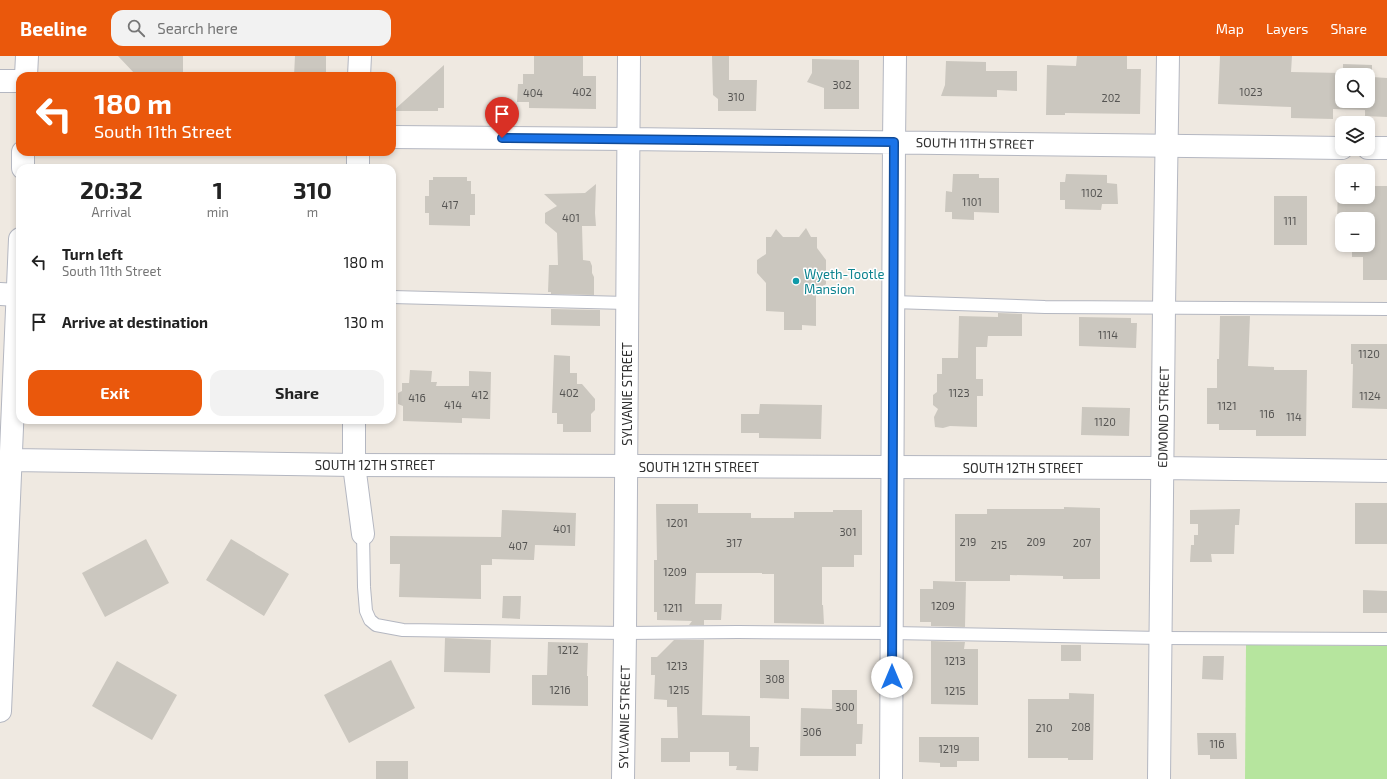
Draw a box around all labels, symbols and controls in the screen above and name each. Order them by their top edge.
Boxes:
search box [111,10,391,46]
text: Beeline [20,17,87,40]
icon: search [125,17,147,39]
text: Search here [157,19,238,37]
text: Map [1216,20,1244,37]
text: Layers [1266,20,1308,37]
text: Share [1330,20,1367,37]
map controls [1335,68,1375,252]
button: search [1335,68,1375,108]
house number: 302 [833,78,851,91]
house number: 402 [572,85,592,98]
house number: 1023 [1239,85,1263,98]
text: 180 m [94,86,172,120]
house number: 404 [523,86,543,99]
icon: left [28,88,80,140]
house number: 310 [727,90,745,103]
house number: 202 [1102,91,1121,104]
pin [485,97,519,138]
icon: arrive [491,103,513,125]
button: layers [1335,116,1375,156]
text: South 11th Street [94,120,232,142]
street label: SOUTH 11TH STREET [916,134,1035,152]
button: + [1335,164,1375,204]
text: 20:32 [80,175,143,204]
text: 1 [213,175,223,204]
text: 310 [293,175,332,204]
house number: 1102 [1081,186,1103,199]
house number: 1101 [962,195,982,208]
house number: 417 [442,198,459,211]
text: Arrival [92,204,131,220]
text: min [207,204,229,220]
text: m [307,204,318,220]
house number: 401 [562,211,580,224]
button: − [1335,212,1375,252]
house number: 111 [1283,214,1297,227]
text: Turn left [62,245,123,263]
icon: left [28,251,50,273]
text: 180 m [343,253,384,271]
text: South 11th Street [62,263,161,279]
place label: Wyeth-Tootle Mansion [804,266,884,297]
marker: Wyeth-Tootle Mansion [791,276,801,286]
icon: arrive [28,311,50,333]
text: Arrive at destination [62,313,208,331]
text: 130 m [344,313,384,331]
house number: 1114 [1098,328,1118,341]
street label: SYLVANIE STREET [619,342,635,446]
house number: 1120 [1358,347,1380,360]
street label: EDMOND STREET [1154,366,1172,468]
button: Exit [28,370,202,416]
button: Share [210,370,384,416]
house number: 402 [559,386,579,399]
house number: 1123 [948,386,970,399]
house number: 412 [471,388,489,401]
house number: 1124 [1359,389,1381,402]
house number: 416 [408,391,426,404]
house number: 414 [444,398,462,411]
house number: 1121 [1217,399,1237,412]
house number: 116 [1259,407,1275,420]
house number: 114 [1286,410,1302,423]
house number: 1120 [1094,415,1116,428]
street label: SOUTH 12TH STREET [315,457,436,473]
street label: SOUTH 12TH STREET [639,459,760,475]
street label: SOUTH 12TH STREET [963,460,1084,476]
house number: 1201 [666,516,688,529]
house number: 401 [553,522,571,535]
house number: 301 [839,525,857,538]
house number: 219 [960,535,976,548]
house number: 209 [1026,535,1046,548]
house number: 317 [726,536,742,549]
house number: 207 [1073,536,1092,549]
house number: 215 [991,538,1007,551]
house number: 407 [508,539,528,552]
house number: 1209 [663,565,687,578]
house number: 1209 [931,599,955,612]
house number: 1211 [663,601,683,614]
house number: 1212 [557,643,579,656]
house number: 1213 [944,654,966,667]
position arrow [871,656,913,698]
house number: 1213 [666,659,688,672]
street label: SYLVANIE STREET [615,665,633,769]
house number: 308 [765,672,785,685]
house number: 1216 [549,683,571,696]
house number: 1215 [669,683,690,696]
house number: 1215 [945,684,966,697]
house number: 300 [835,700,855,713]
house number: 208 [1071,720,1091,733]
house number: 210 [1035,721,1053,734]
house number: 306 [802,725,822,738]
house number: 116 [1209,737,1225,750]
house number: 1219 [938,742,960,755]

